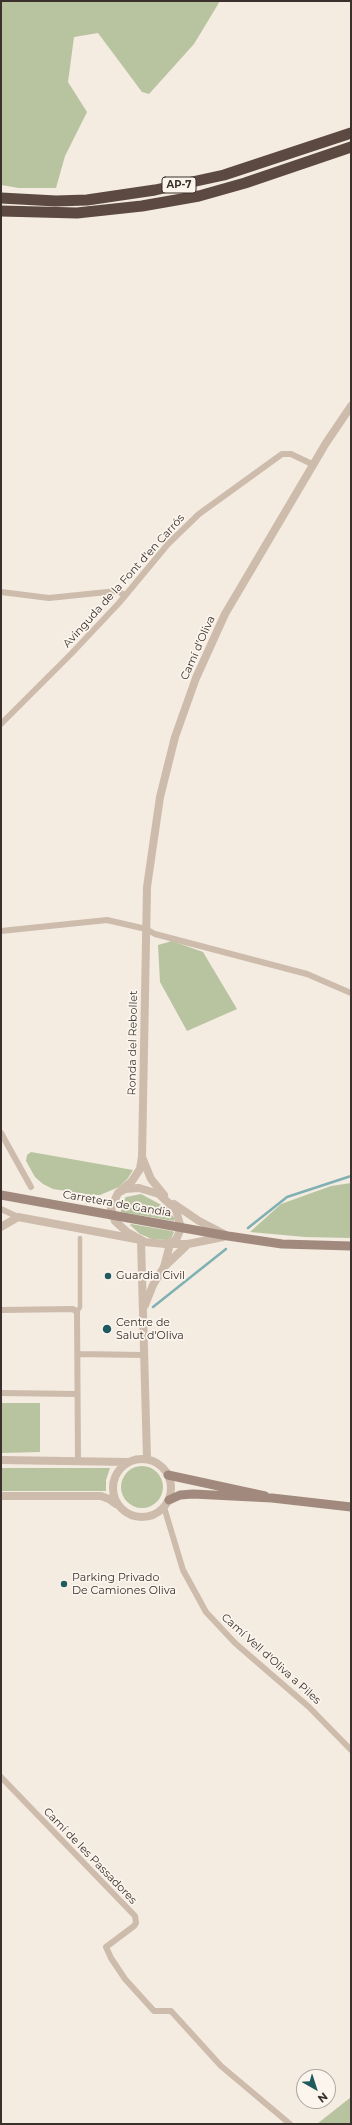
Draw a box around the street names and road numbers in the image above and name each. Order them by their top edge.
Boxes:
road number: AP-7 [162,177,196,193]
street label: Avinguda de la Font d'en Carrós [61,512,187,650]
street label: Camí d’Oliva [178,614,218,682]
street label: Ronda del Rebollet [125,990,141,1096]
street label: Carretera de Gandia [62,1188,172,1220]
street label: Camí Vell d'Oliva a Piles [219,1611,323,1707]
street label: Camí de les Passadores [41,1805,139,1907]

